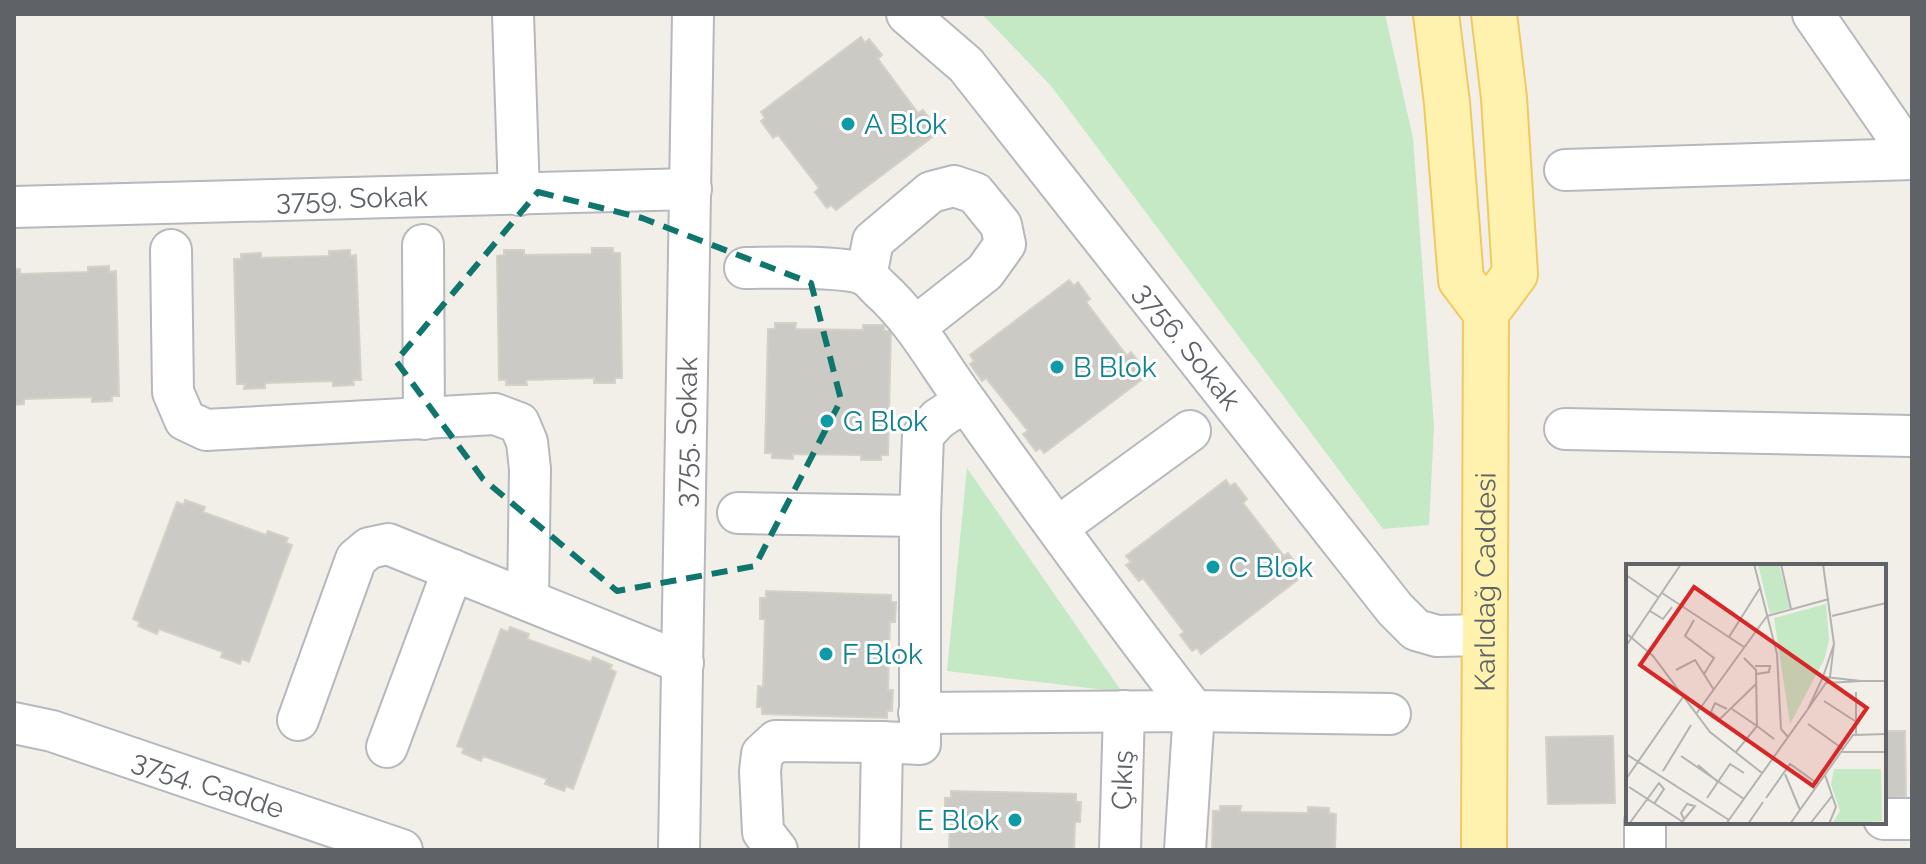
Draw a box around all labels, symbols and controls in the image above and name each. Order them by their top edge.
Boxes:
place label: A Blok [864,108,947,141]
marker: A Blok [839,115,857,133]
street label: 3759. Sokak [275,180,428,217]
street label: 3756. Sokak [1127,276,1248,417]
place label: B Blok [1073,351,1157,384]
street label: 3755. Sokak [669,356,704,508]
marker: B Blok [1048,358,1066,376]
place label: G Blok [843,405,928,438]
marker: G Blok [818,412,836,430]
street label: Karlıdağ Caddesi [1469,472,1502,692]
place label: C Blok [1229,551,1313,584]
marker: C Blok [1204,558,1222,576]
inset map [1626,564,1886,824]
place label: F Blok [842,638,923,671]
marker: F Blok [817,645,835,663]
street label: 3754. Cadde [128,744,288,826]
street label: Çıkış [1105,750,1140,810]
place label: E Blok [917,804,999,837]
marker: E Blok [1006,811,1024,829]

